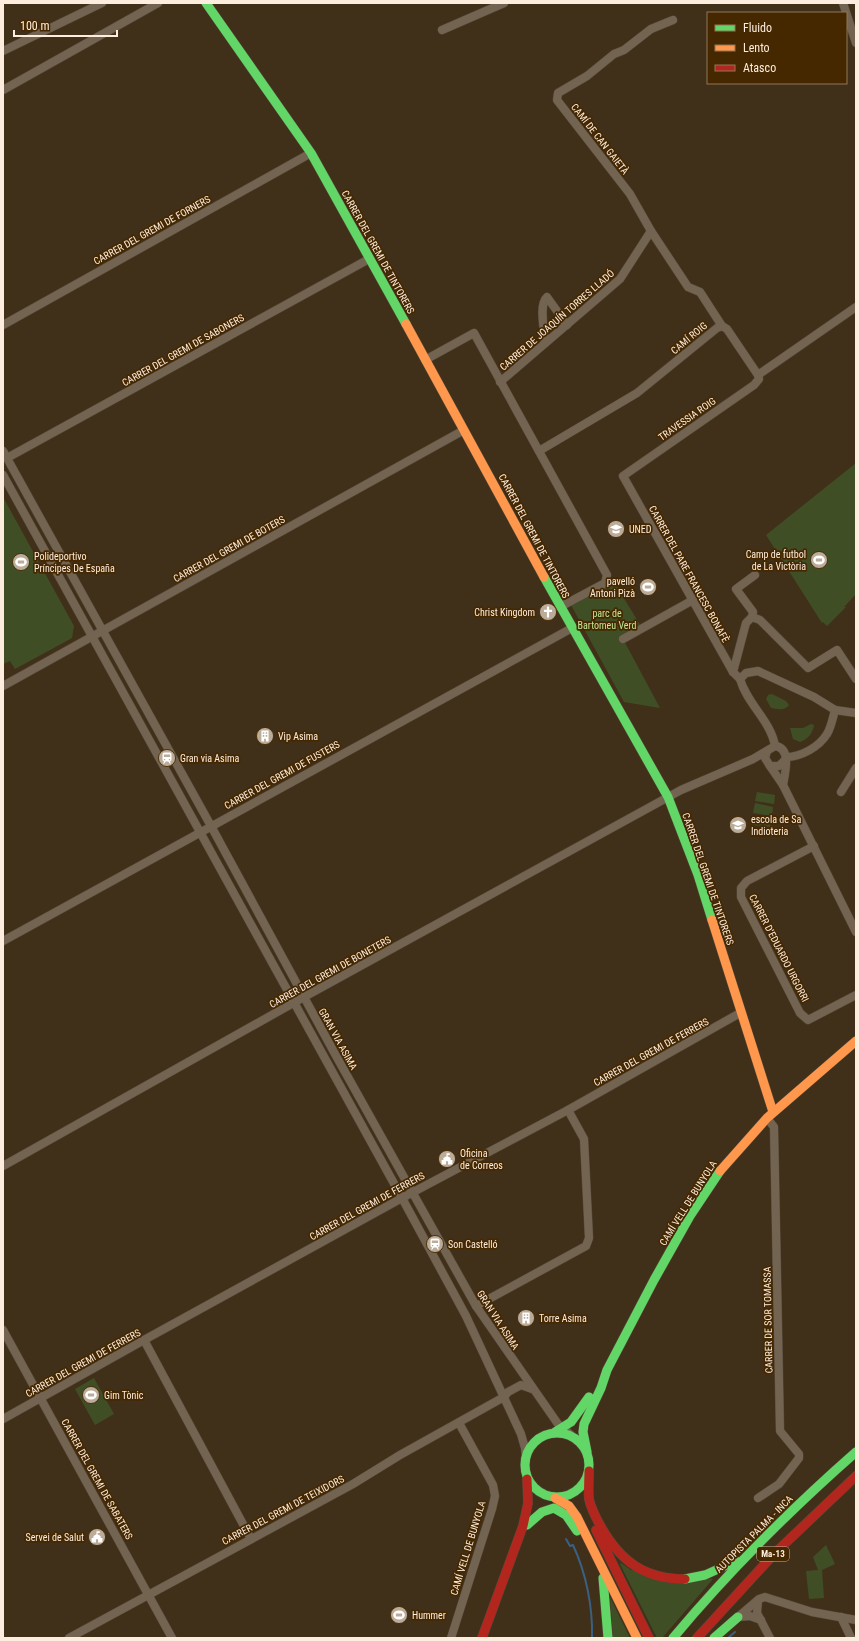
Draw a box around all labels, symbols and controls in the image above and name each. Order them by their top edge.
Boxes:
scale bar [14,12,117,38]
legend [707,12,847,84]
text: 100 m [20,19,50,33]
text: Fluido [743,21,772,35]
text: Lento [743,41,770,55]
text: Atasco [743,61,776,75]
street label: CAMÍ DE CAN GAIETÀ [569,101,632,177]
street label: CARRER DEL GREMI DE TINTORERS [339,188,417,316]
street label: CARRER DEL GREMI DE FORNERS [92,193,212,267]
street label: CARRER DE JOAQUÍN TORRES LLADÓ [497,267,616,373]
street label: CARRER DEL GREMI DE SABONERS [120,312,246,388]
street label: CAMÍ ROIG [668,319,709,356]
street label: TRAVESSIA ROIG [656,395,718,443]
street label: CARRER DEL GREMI DE TINTORERS [496,472,572,600]
street label: CARRER DEL PARE FRANCESC BONAFÈ [647,503,732,644]
street label: CARRER DEL GREMI DE BOTERS [171,514,287,584]
school or university icon: UNED [606,519,626,539]
place label: UNED [629,524,652,535]
place label: Camp de futbol de La Victòria [746,549,806,572]
sports icon: Camp de futbol de La Victòria [809,550,829,570]
place label: Polideportivo Príncipes De España [34,551,115,574]
sports icon: Polideportivo Príncipes De España [11,552,31,572]
place label: pavelló Antoni Pizà [590,576,635,599]
sports icon: pavelló Antoni Pizà [638,577,658,597]
church icon: Christ Kingdom [538,602,558,622]
place label: Christ Kingdom [474,607,535,618]
park label: parc de Bartomeu Verd [578,608,636,631]
building icon: Vip Asima [255,726,275,746]
place label: Vip Asima [278,731,318,742]
street label: CARRER DEL GREMI DE FUSTERS [222,739,342,811]
station icon: Gran via Asima [157,748,177,768]
place label: Gran via Asima [180,753,239,764]
street label: CARRER DEL GREMI DE TINTORERS [680,811,736,947]
place label: escola de Sa Indioteria [751,814,801,837]
school or university icon: escola de Sa Indioteria [728,815,748,835]
street label: CARRER D'EDUARDO URGORRI [747,892,811,1004]
street label: CARRER DEL GREMI DE BONETERS [267,934,393,1010]
street label: GRAN VIA ASIMA [317,1006,360,1072]
street label: CARRER DEL GREMI DE FERRERS [592,1016,710,1088]
place label: Oficina de Correos [460,1148,503,1171]
public building icon: Oficina de Correos [437,1149,457,1169]
street label: CAMÍ VELL DE BUNYOLA [657,1158,719,1247]
street label: CARRER DEL GREMI DE FERRERS [308,1170,426,1242]
station icon: Son Castelló [425,1234,445,1254]
place label: Son Castelló [448,1239,498,1250]
street label: CARRER DE SOR TOMASSA [762,1266,774,1374]
street label: GRAN VIA ASIMA [475,1288,521,1352]
building icon: Torre Asima [516,1308,536,1328]
place label: Torre Asima [539,1313,587,1324]
street label: CARRER DEL GREMI DE FERRERS [24,1327,142,1399]
sports icon: Gim Tònic [81,1385,101,1405]
place label: Gim Tònic [104,1390,144,1401]
street label: CARRER DEL GREMI DE SABATERS [59,1417,135,1541]
street label: CARRER DEL GREMI DE TEIXIDORS [220,1473,346,1547]
street label: AUTOPISTA PALMA - INCA [713,1493,795,1575]
street label: CAMÍ VELL DE BUNYOLA [447,1499,488,1596]
public building icon: Servei de Salut [87,1527,107,1547]
place label: Servei de Salut [25,1532,84,1543]
road number: Ma-13 [757,1547,789,1561]
sports icon: Hummer [389,1605,409,1625]
place label: Hummer [412,1610,446,1621]

